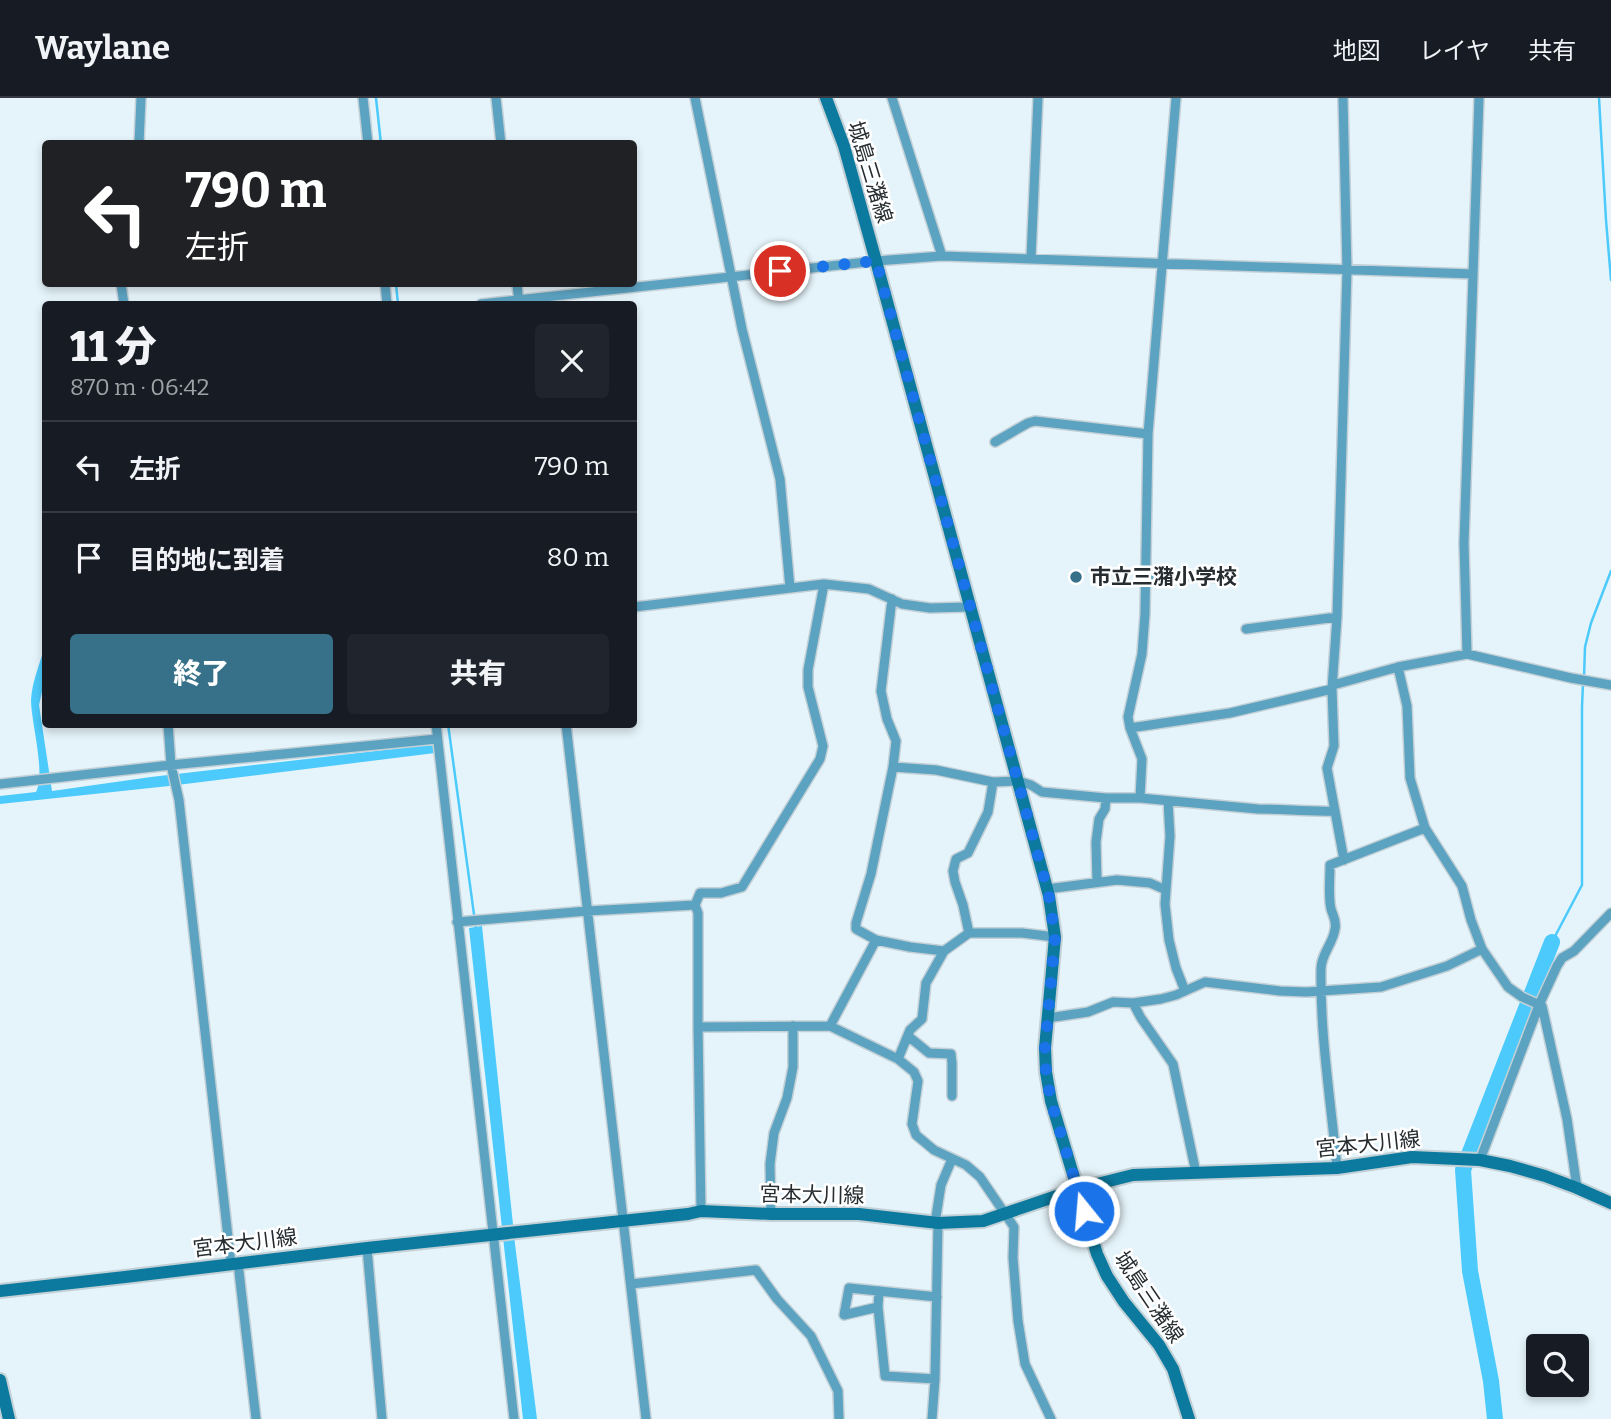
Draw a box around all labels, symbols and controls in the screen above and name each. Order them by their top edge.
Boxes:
text: Waylane [35,28,170,68]
text: 地図 [1333,37,1381,65]
text: レイヤ [1419,37,1490,65]
text: 共有 [1528,37,1576,65]
street label: 城島三潴線 [842,118,898,226]
text: 790 m [185,161,327,220]
icon: left [70,168,161,259]
text: 左折 [185,228,249,266]
pin [750,241,810,301]
icon: arrive [761,252,799,290]
text: 11 分 [70,322,156,372]
button: close [535,324,609,398]
text: 870 m · 06:42 [70,373,209,401]
icon: left [70,448,108,486]
text: 790 m [534,451,609,482]
text: 左折 [129,454,181,485]
icon: arrive [70,539,108,577]
text: 80 m [547,542,609,573]
text: 目的地に到着 [129,545,285,576]
place label: 市立三潴小学校 [1090,564,1237,590]
marker: 市立三潴小学校 [1068,569,1084,585]
button: 終了 [70,634,333,714]
button: 共有 [347,634,609,714]
street label: 宮本大川線 [1314,1126,1422,1162]
position arrow [1047,1174,1121,1248]
street label: 宮本大川線 [759,1181,865,1209]
street label: 宮本大川線 [191,1224,299,1262]
street label: 城島三潴線 [1109,1246,1189,1348]
map controls [1526,1334,1589,1397]
button: search [1526,1334,1589,1397]

